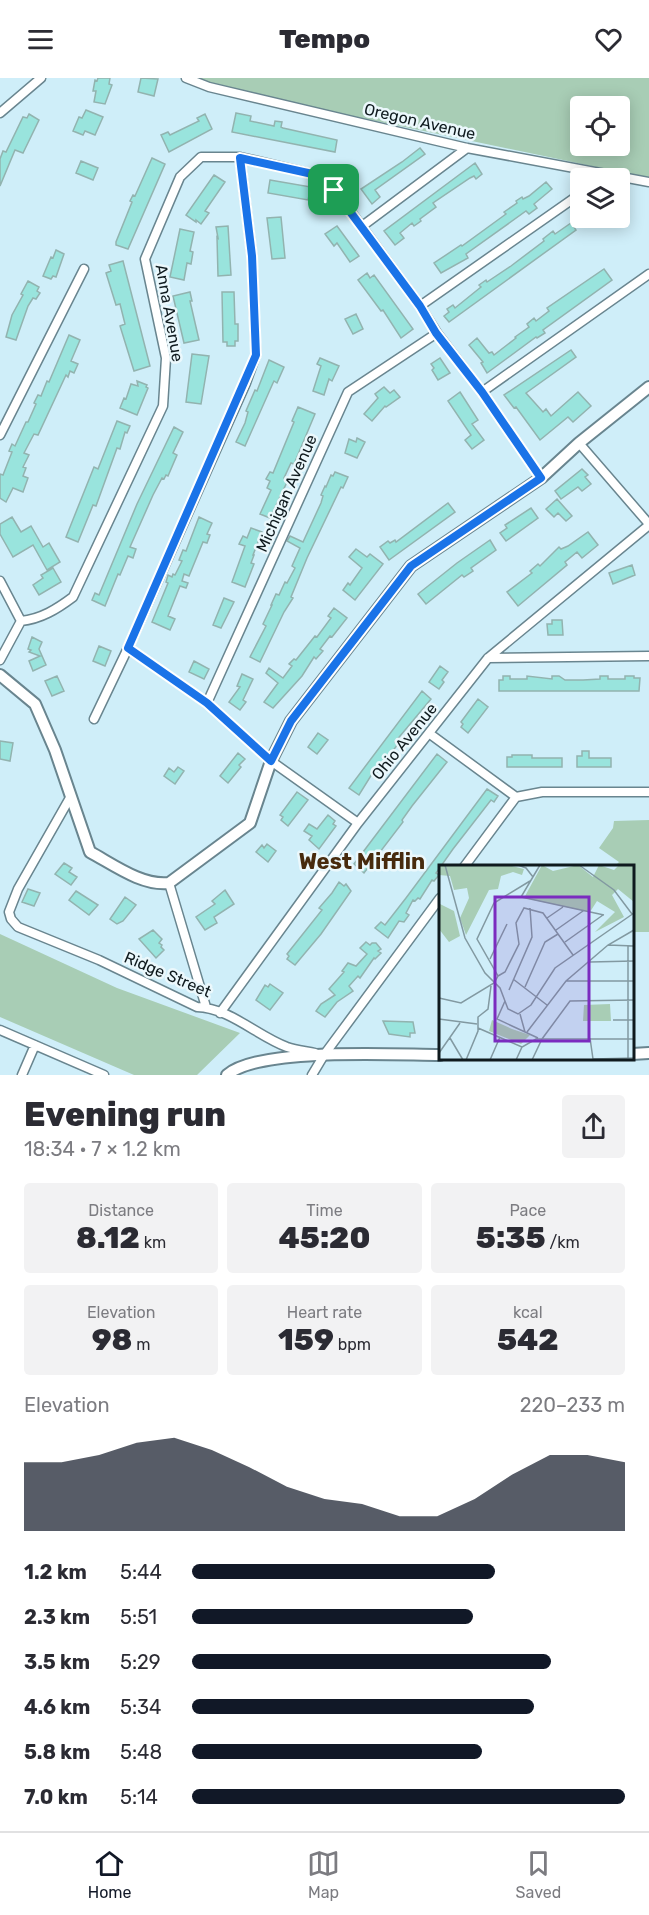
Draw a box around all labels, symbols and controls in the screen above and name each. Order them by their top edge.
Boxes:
icon: menu [24,23,57,56]
text: Tempo [279,23,370,55]
icon: heart [592,23,625,56]
map controls [570,96,630,228]
button: locate [570,96,630,156]
street label: Oregon Avenue [362,99,477,144]
pin [308,164,359,215]
button: layers [570,168,630,228]
icon: arrive [317,173,350,206]
street label: Anna Avenue [152,263,187,363]
street label: Michigan Avenue [252,431,321,555]
street label: Ohio Avenue [368,699,441,783]
district label: West Mifflin [299,848,425,875]
inset map [439,865,634,1060]
street label: Ridge Street [121,948,214,1001]
text: Evening run [24,1095,226,1134]
button: share [562,1095,625,1158]
text: 18:34 · 7 × 1.2 km [24,1137,181,1161]
text: Distance [88,1201,154,1220]
text: Time [306,1201,343,1220]
text: Pace [509,1201,546,1220]
text: 8.12 [76,1220,140,1256]
text: 45:20 [279,1220,370,1256]
text: 5:35 [476,1220,546,1256]
text: km [140,1233,166,1252]
text: /km [546,1233,580,1252]
text: Elevation [87,1303,155,1322]
text: Heart rate [287,1303,362,1322]
text: kcal [513,1303,543,1322]
text: 98 [92,1322,132,1358]
text: 159 [278,1322,334,1358]
text: 542 [497,1322,559,1358]
text: m [132,1335,151,1354]
text: bpm [334,1335,371,1354]
text: Elevation [24,1393,110,1417]
text: 220–233 m [520,1393,625,1417]
text: 1.2 km [24,1560,87,1584]
text: 5:44 [120,1560,162,1584]
text: 2.3 km [24,1605,90,1629]
text: 5:51 [120,1605,157,1629]
text: 3.5 km [24,1650,90,1674]
text: 5:29 [120,1650,161,1674]
text: 4.6 km [24,1695,90,1719]
text: 5:34 [120,1695,161,1719]
text: 5.8 km [24,1740,90,1764]
text: 5:48 [120,1740,162,1764]
text: 7.0 km [24,1785,88,1809]
text: 5:14 [120,1785,158,1809]
tab: Home [88,1847,132,1902]
tab: Map [307,1847,340,1902]
tab: Saved [516,1847,561,1902]

